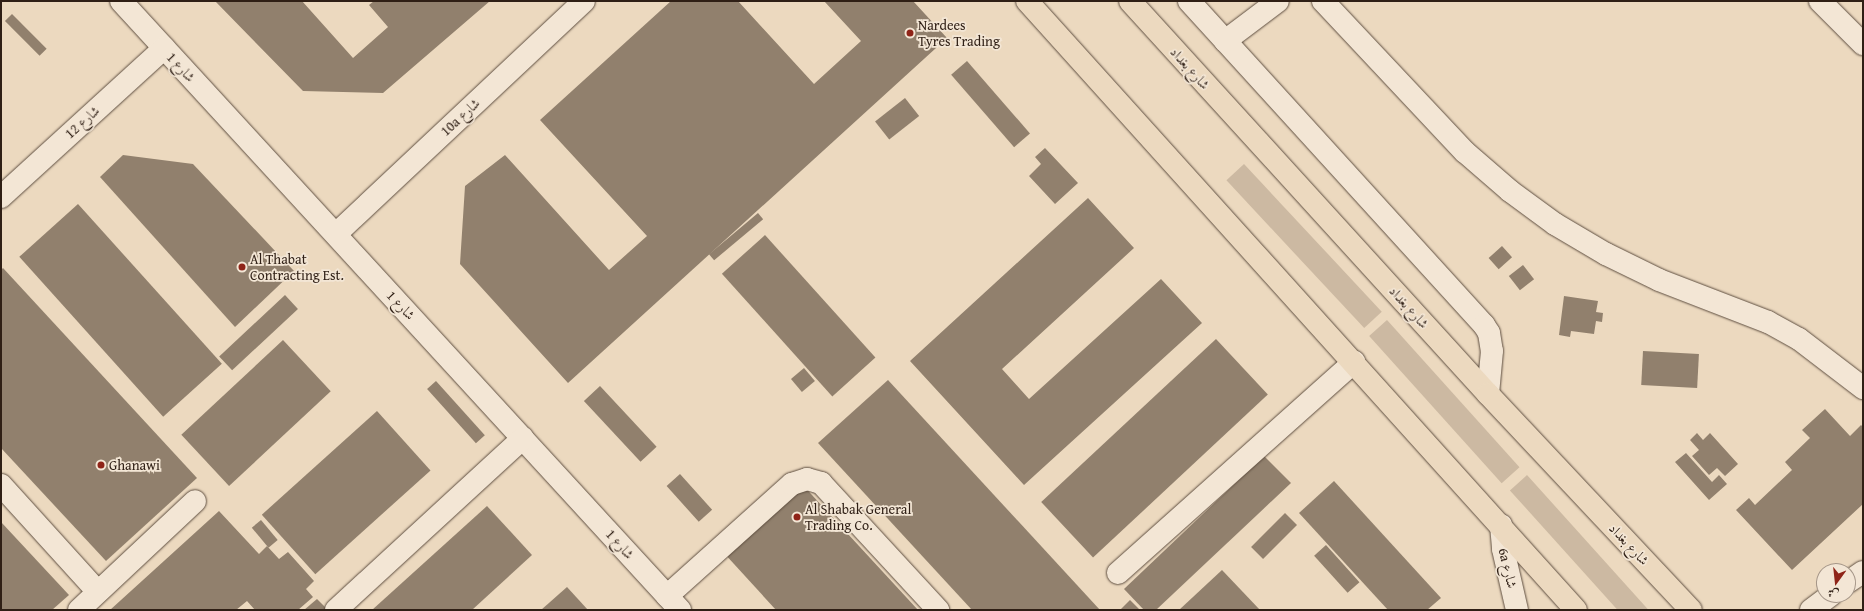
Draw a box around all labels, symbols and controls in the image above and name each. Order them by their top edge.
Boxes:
place label: Nardees Tyres Trading [918,17,1000,50]
marker: Nardees Tyres Trading [905,28,915,38]
street label: شارع بغداد [1167,43,1213,93]
street label: شارع 1 [163,49,199,85]
street label: 10a شارع [437,95,483,139]
street label: شارع 12 [61,102,103,142]
place label: Al Thabat Contracting Est. [250,251,344,284]
marker: Al Thabat Contracting Est. [237,262,247,272]
street label: شارع بغداد [1386,282,1432,332]
street label: شارع 1 [383,287,419,323]
place label: Ghanawi [109,457,160,473]
marker: Ghanawi [96,460,106,470]
place label: Al Shabak General Trading Co. [805,501,911,534]
marker: Al Shabak General Trading Co. [792,512,802,522]
street label: شارع بغداد [1605,520,1653,568]
street label: شارع 1 [602,526,638,562]
street label: 6a شارع [1495,546,1521,590]
north arrow [1816,563,1856,603]
text: ش [1826,584,1841,603]

